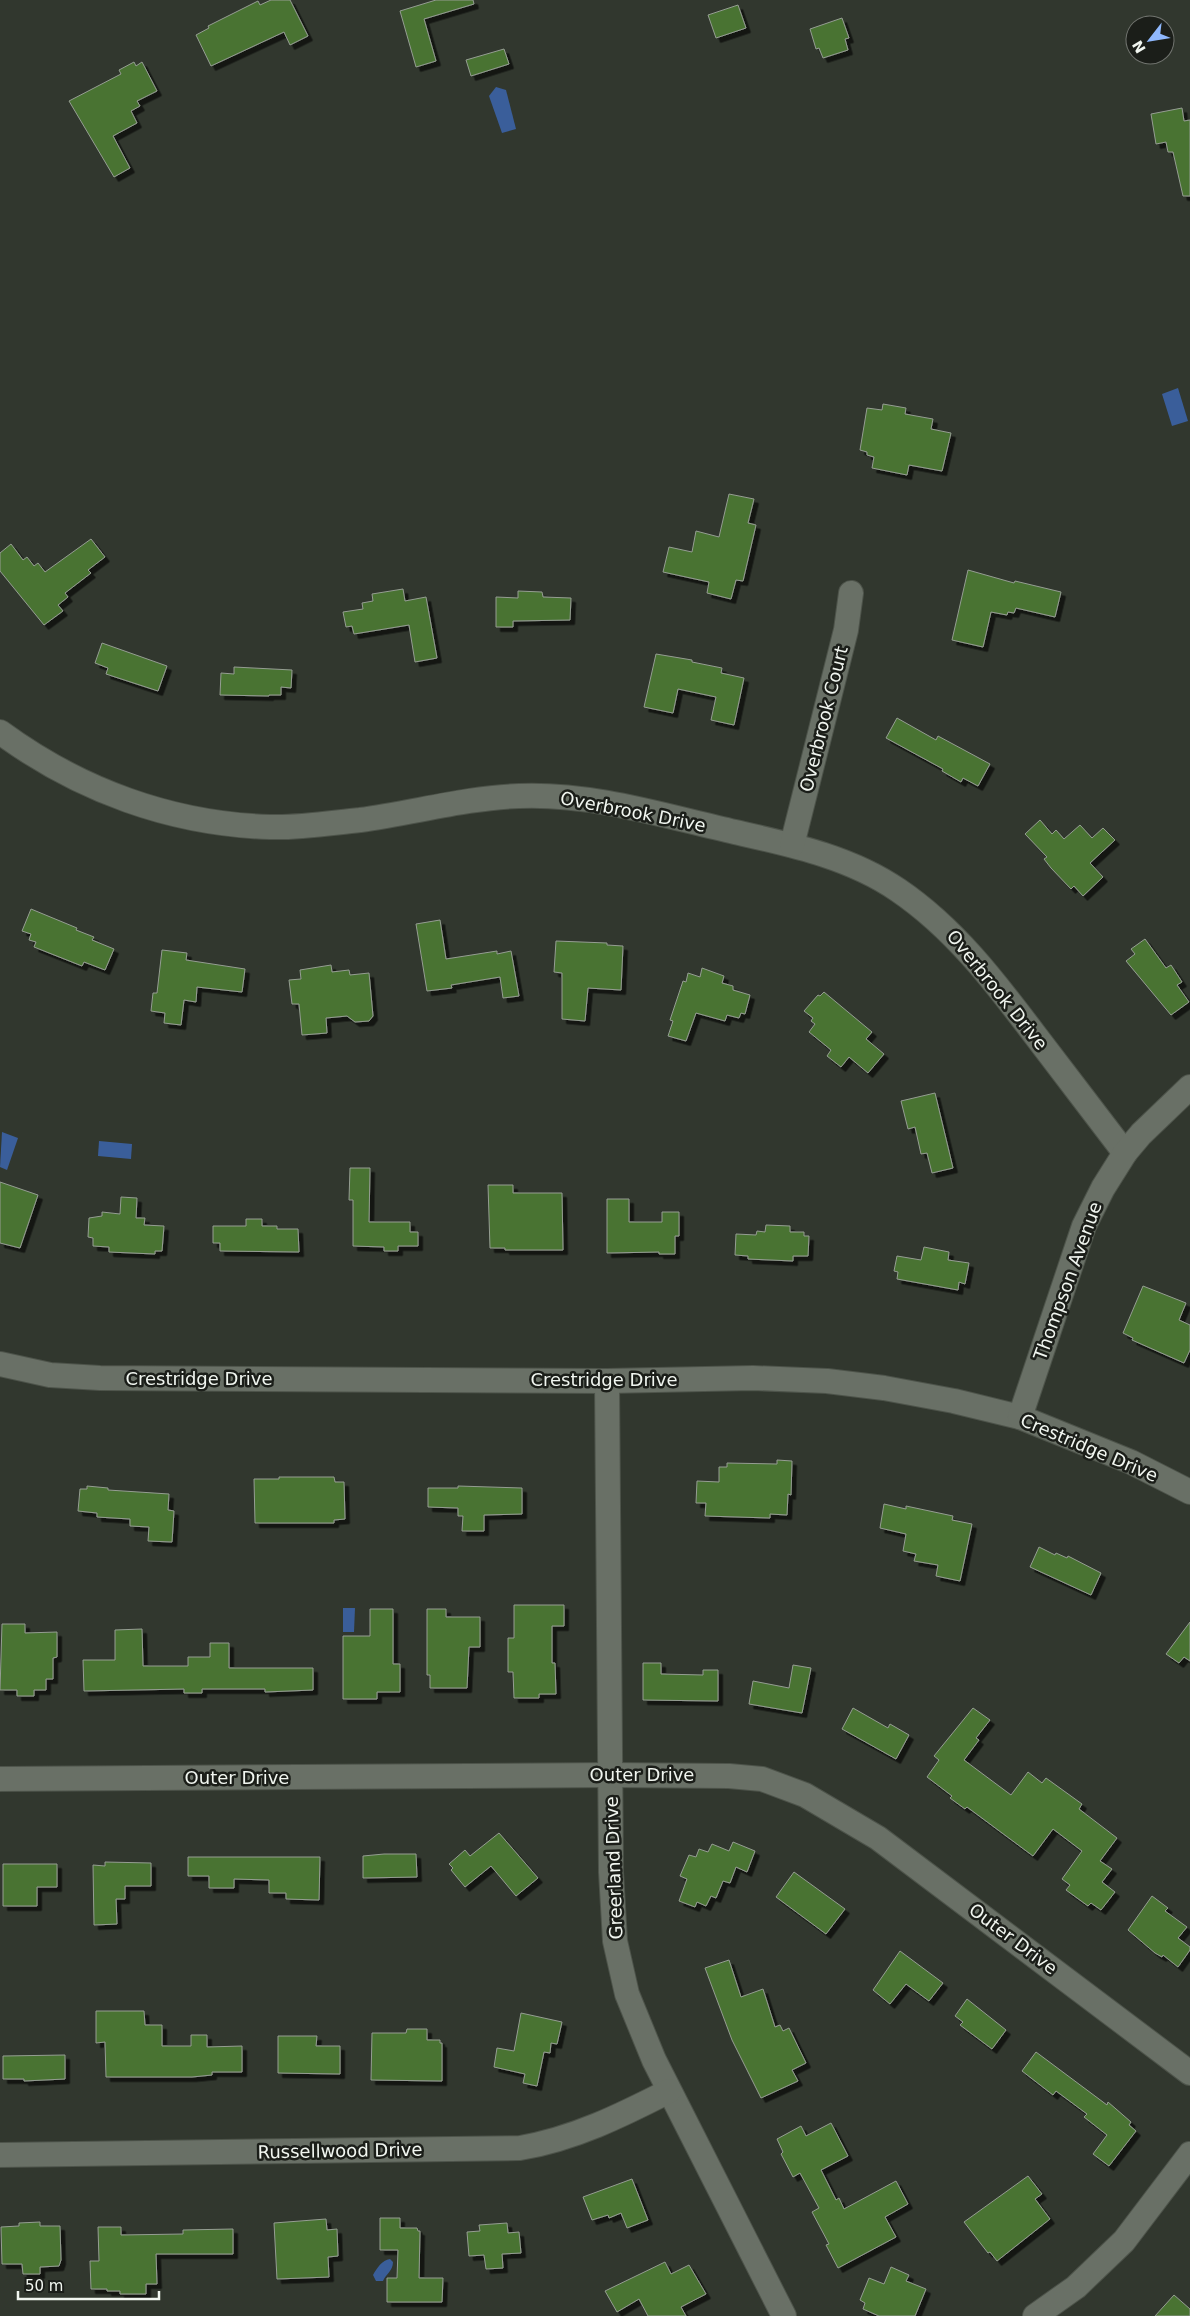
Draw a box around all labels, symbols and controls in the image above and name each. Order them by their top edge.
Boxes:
north arrow [1125,15,1175,65]
text: N [1129,38,1149,56]
street label: Overbrook Court [795,644,852,794]
street label: Overbrook Drive [559,787,708,836]
street label: Overbrook Drive [943,926,1052,1054]
street label: Thompson Avenue [1029,1199,1106,1364]
street label: Crestridge Drive [125,1368,273,1389]
street label: Crestridge Drive [530,1369,678,1390]
street label: Crestridge Drive [1017,1409,1161,1486]
street label: Outer Drive [590,1764,694,1785]
street label: Outer Drive [185,1767,289,1788]
street label: Greerland Drive [601,1796,626,1940]
street label: Outer Drive [965,1899,1061,1979]
street label: Russellwood Drive [257,2139,423,2162]
scale bar [18,2268,159,2300]
text: 50 m [25,2277,63,2295]

